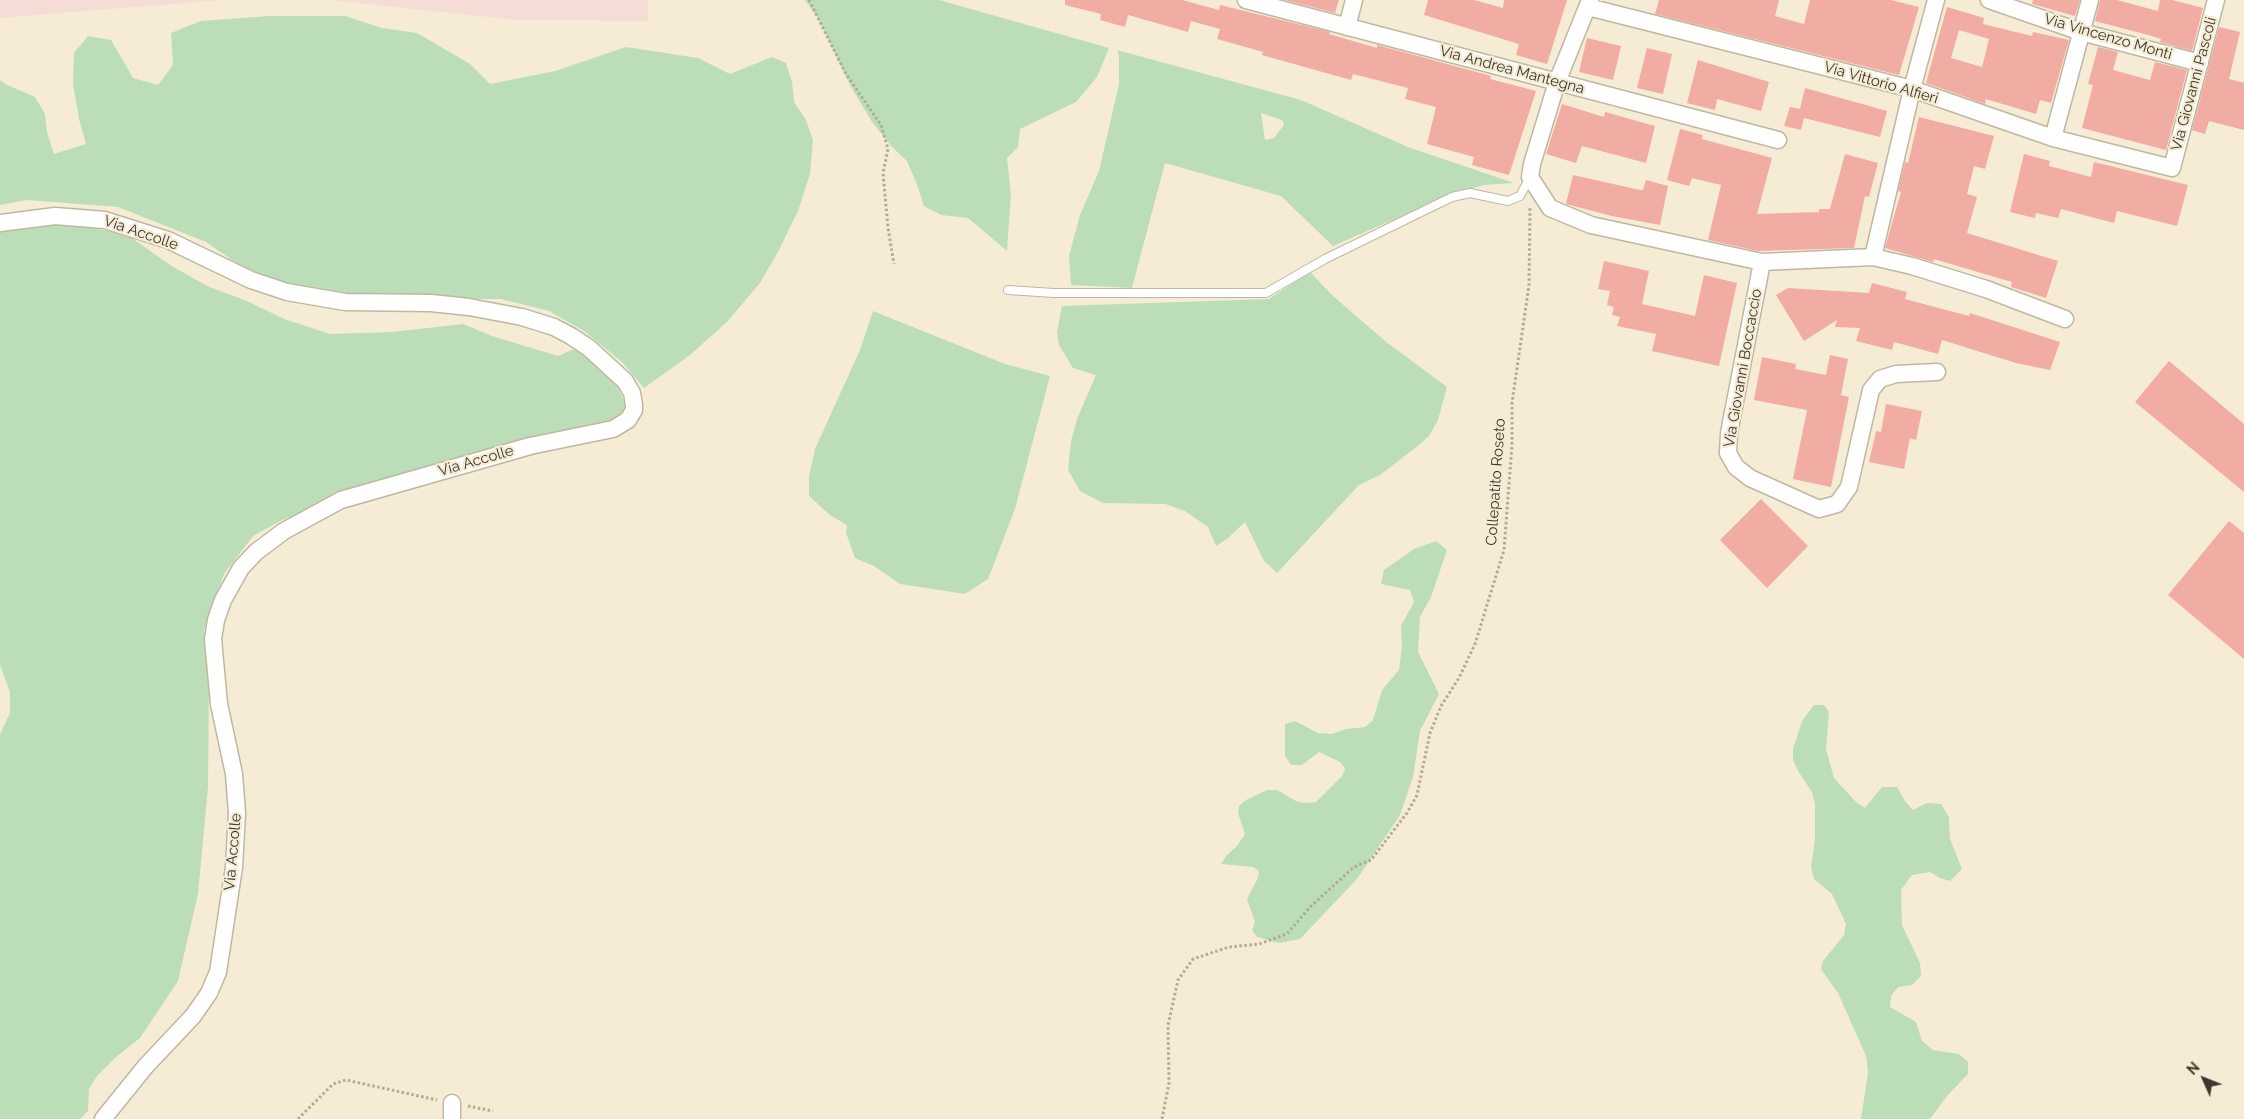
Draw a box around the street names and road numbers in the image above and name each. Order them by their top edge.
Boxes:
street label: Via Vincenzo Monti [2042,10,2174,64]
street label: Via Giovanni Pascoli [2167,15,2221,153]
street label: Via Andrea Mantegna [1438,42,1586,98]
street label: Via Vittorio Alfieri [1822,58,1940,108]
street label: Via Accolle [101,212,181,254]
street label: Via Giovanni Boccaccio [1720,287,1766,449]
street label: Collepatito Roseto [1483,418,1509,546]
street label: Via Accolle [436,442,516,480]
street label: Via Accolle [221,813,245,891]

